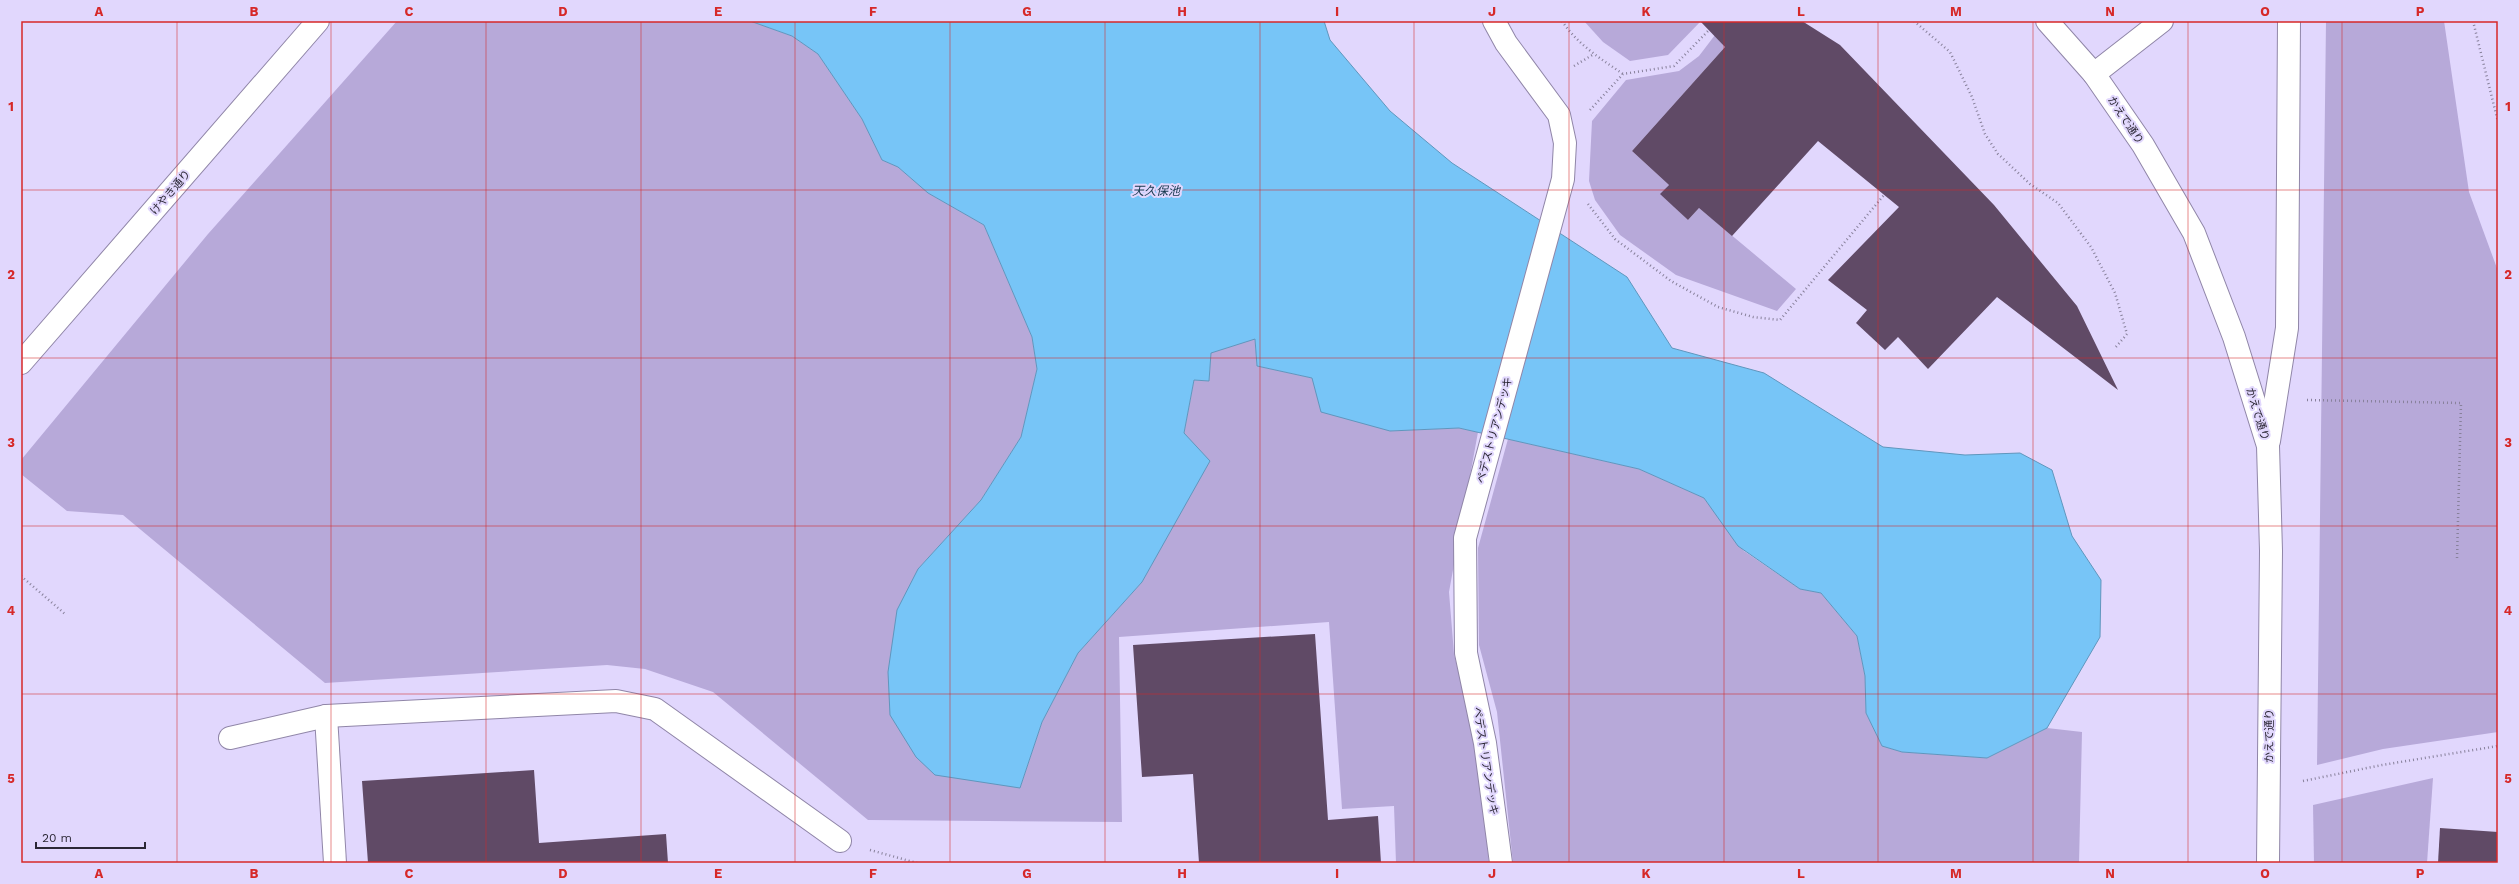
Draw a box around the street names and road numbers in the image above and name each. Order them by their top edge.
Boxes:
street label: かえで通り [2105,94,2146,147]
street label: けやき通り [147,167,193,217]
street label: ペデストリアンデッキ [1474,376,1515,485]
street label: かえで通り [2243,386,2272,442]
street label: ペデストリアンデッキ [1471,706,1500,816]
street label: かえで通り [2263,709,2276,763]

